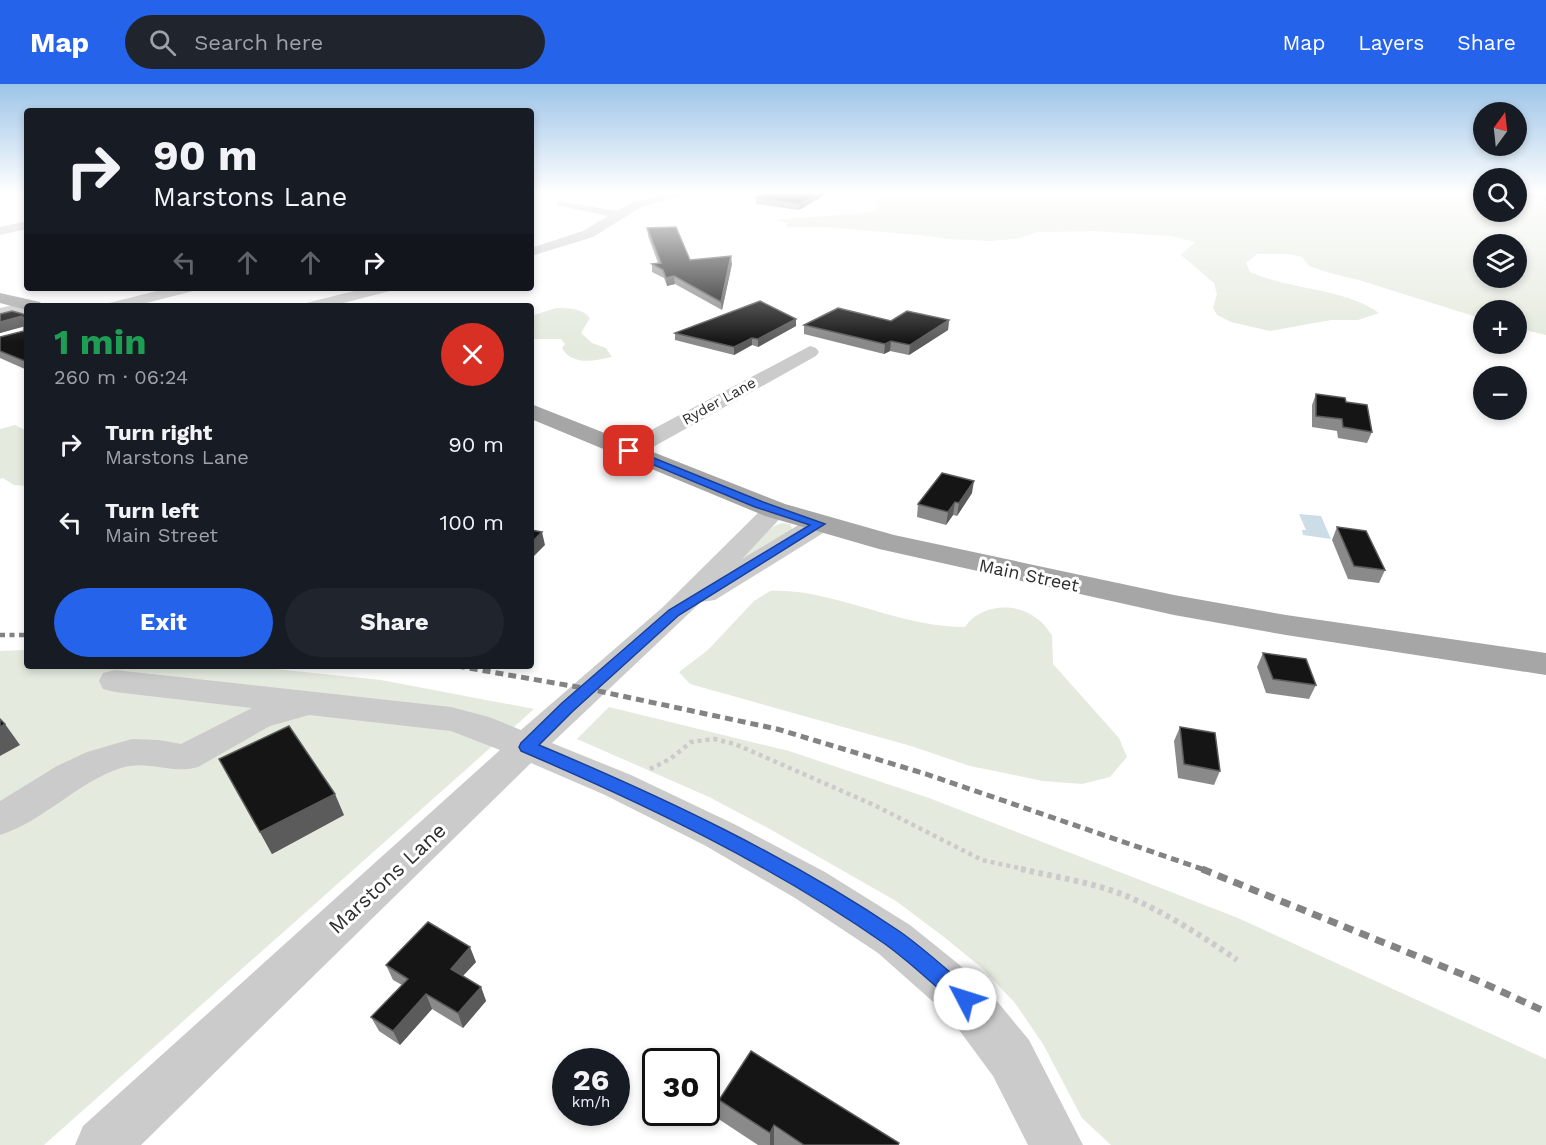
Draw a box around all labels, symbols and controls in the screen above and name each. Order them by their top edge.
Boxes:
search box [125,15,545,69]
text: Map [30,26,89,59]
icon: search [146,26,179,59]
text: Search here [194,30,323,55]
text: Map [1282,30,1325,55]
text: Layers [1358,30,1424,55]
text: Share [1457,30,1516,55]
north arrow [1473,102,1527,156]
map controls [1473,102,1527,420]
text: 90 m [153,131,257,180]
icon: right [54,132,132,210]
button: search [1473,168,1527,222]
text: Marstons Lane [153,181,347,213]
button: layers [1473,234,1527,288]
icon: left [168,246,201,279]
icon: ahead [231,246,264,279]
icon: ahead [294,246,327,279]
icon: right [357,246,390,279]
button: + [1473,300,1527,354]
text: 1 min [54,321,146,363]
button: close [441,323,504,386]
text: 260 m · 06:24 [54,365,188,389]
button: − [1473,366,1527,420]
street label: Ryder Lane [679,373,759,429]
text: Turn right [105,420,212,445]
pin [603,425,654,476]
icon: right [54,428,87,461]
text: 90 m [448,432,504,457]
icon: arrive [612,434,645,467]
text: Marstons Lane [105,445,249,469]
text: Turn left [105,498,199,523]
icon: left [54,506,87,539]
text: 100 m [440,510,504,535]
text: Main Street [105,523,218,547]
street label: Main Street [977,554,1081,596]
button: Exit [54,588,273,657]
button: Share [285,588,504,657]
street label: Marstons Lane [323,817,451,939]
position arrow [933,967,997,1031]
speed limit sign: 30 [642,1048,720,1126]
text: 26 [573,1062,609,1097]
text: km/h [572,1093,610,1111]

